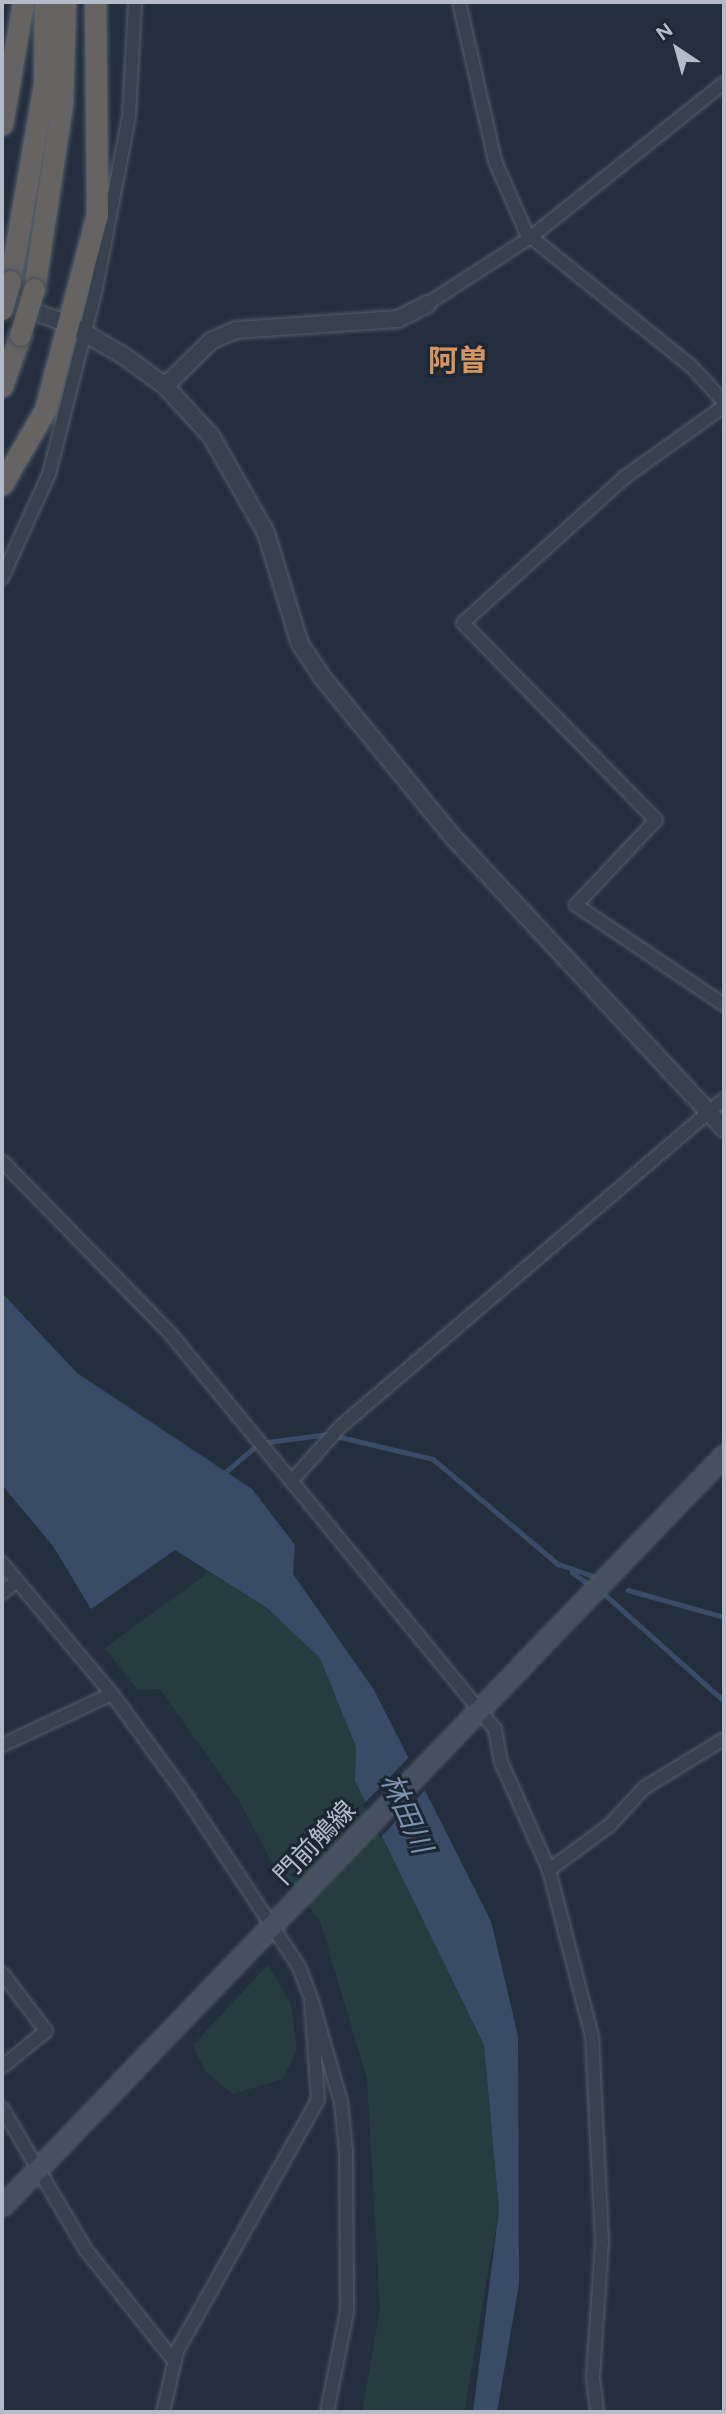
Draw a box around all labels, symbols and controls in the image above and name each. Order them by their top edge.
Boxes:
north arrow [642,14,712,84]
text: N [652,18,677,45]
district label: 阿曽 [428,343,488,379]
water label: 林田川 [375,1768,439,1858]
street label: 門前鵤線 [268,1795,362,1891]

